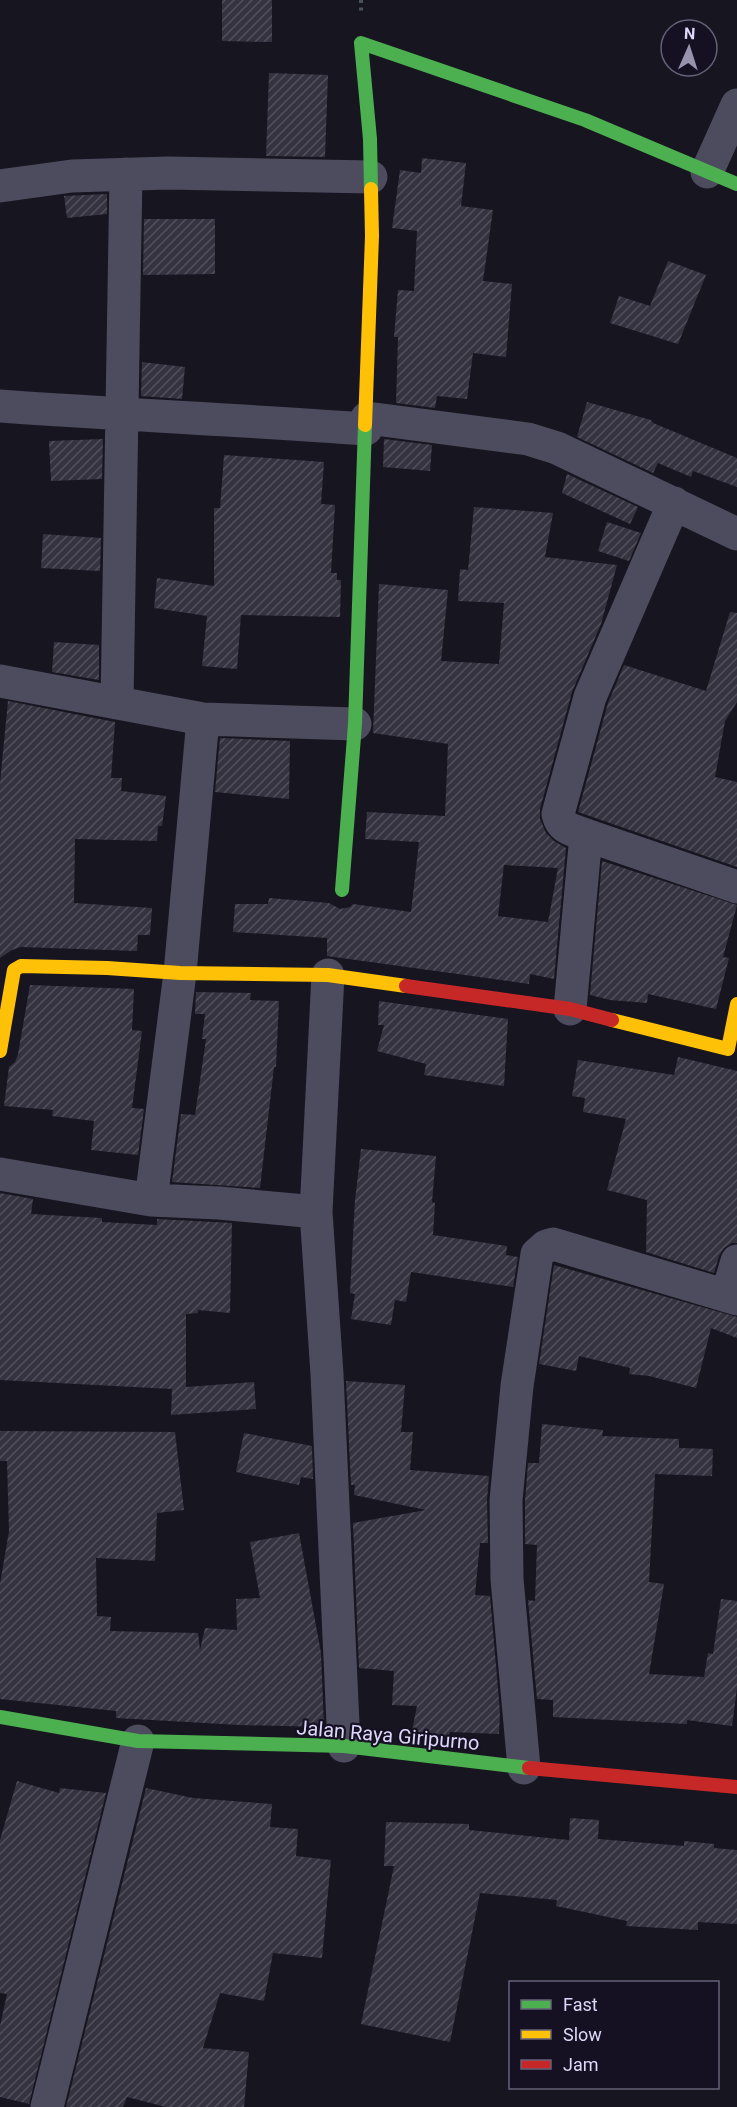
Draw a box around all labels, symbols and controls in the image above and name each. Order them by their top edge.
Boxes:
north arrow [659,18,719,78]
text: N [684,24,696,43]
street label: Jalan Raya Giripurno [296,1715,480,1755]
legend [509,1981,719,2089]
text: Fast [563,1994,598,2015]
text: Slow [563,2024,602,2045]
text: Jam [563,2054,599,2075]

